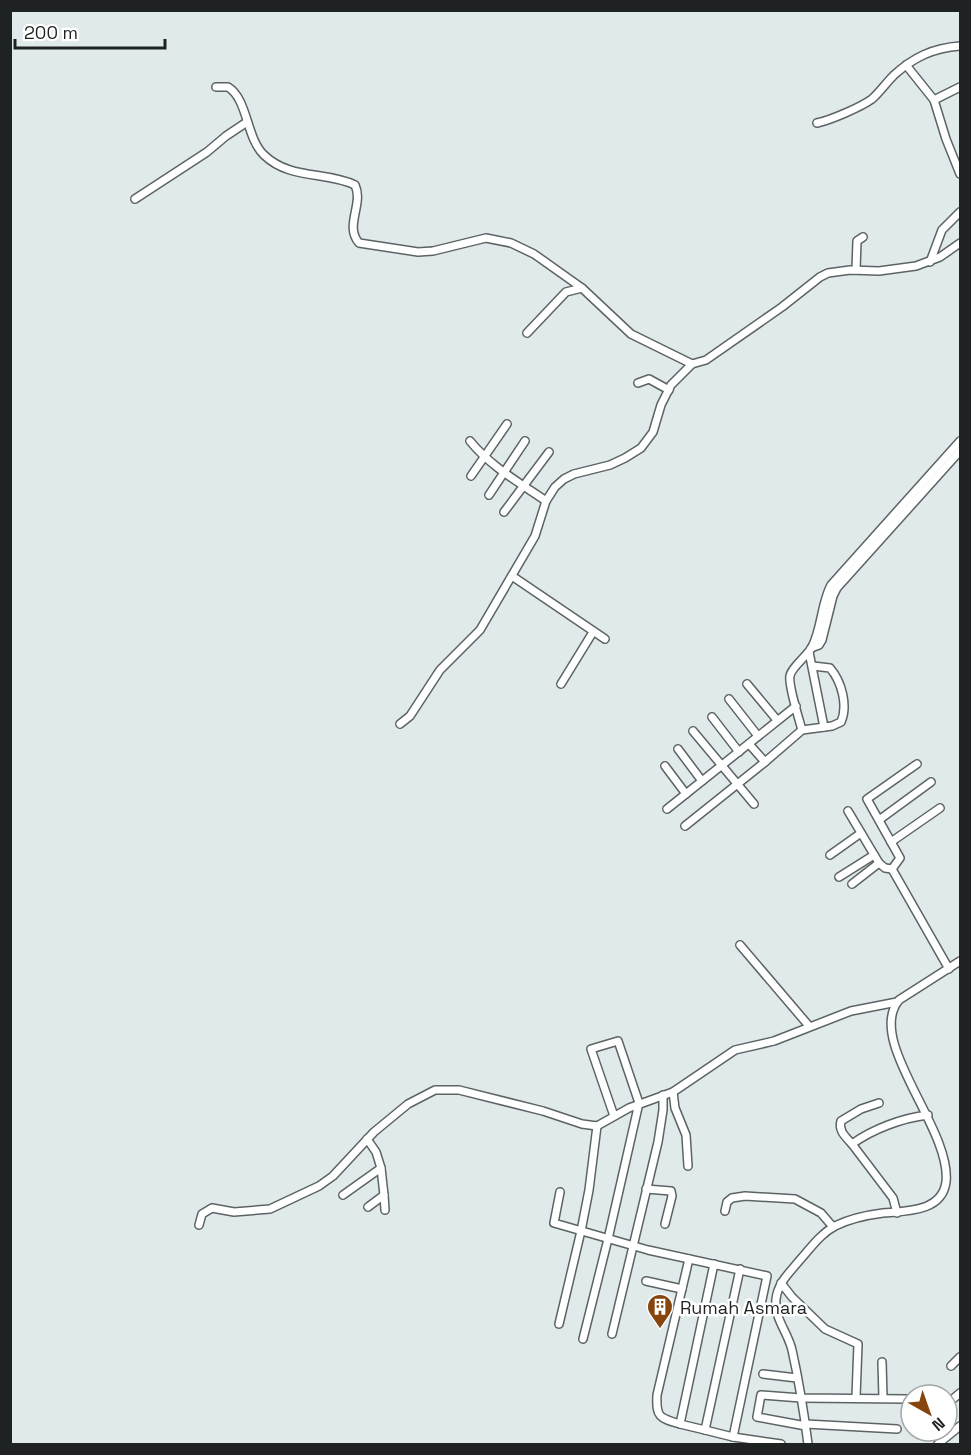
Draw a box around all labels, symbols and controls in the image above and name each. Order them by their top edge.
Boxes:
scale bar [15,12,165,50]
text: 200 m [24,21,78,44]
building icon: Rumah Asmara [645,1292,675,1330]
place label: Rumah Asmara [680,1296,807,1319]
north arrow [899,1383,959,1443]
text: N [927,1413,949,1436]

